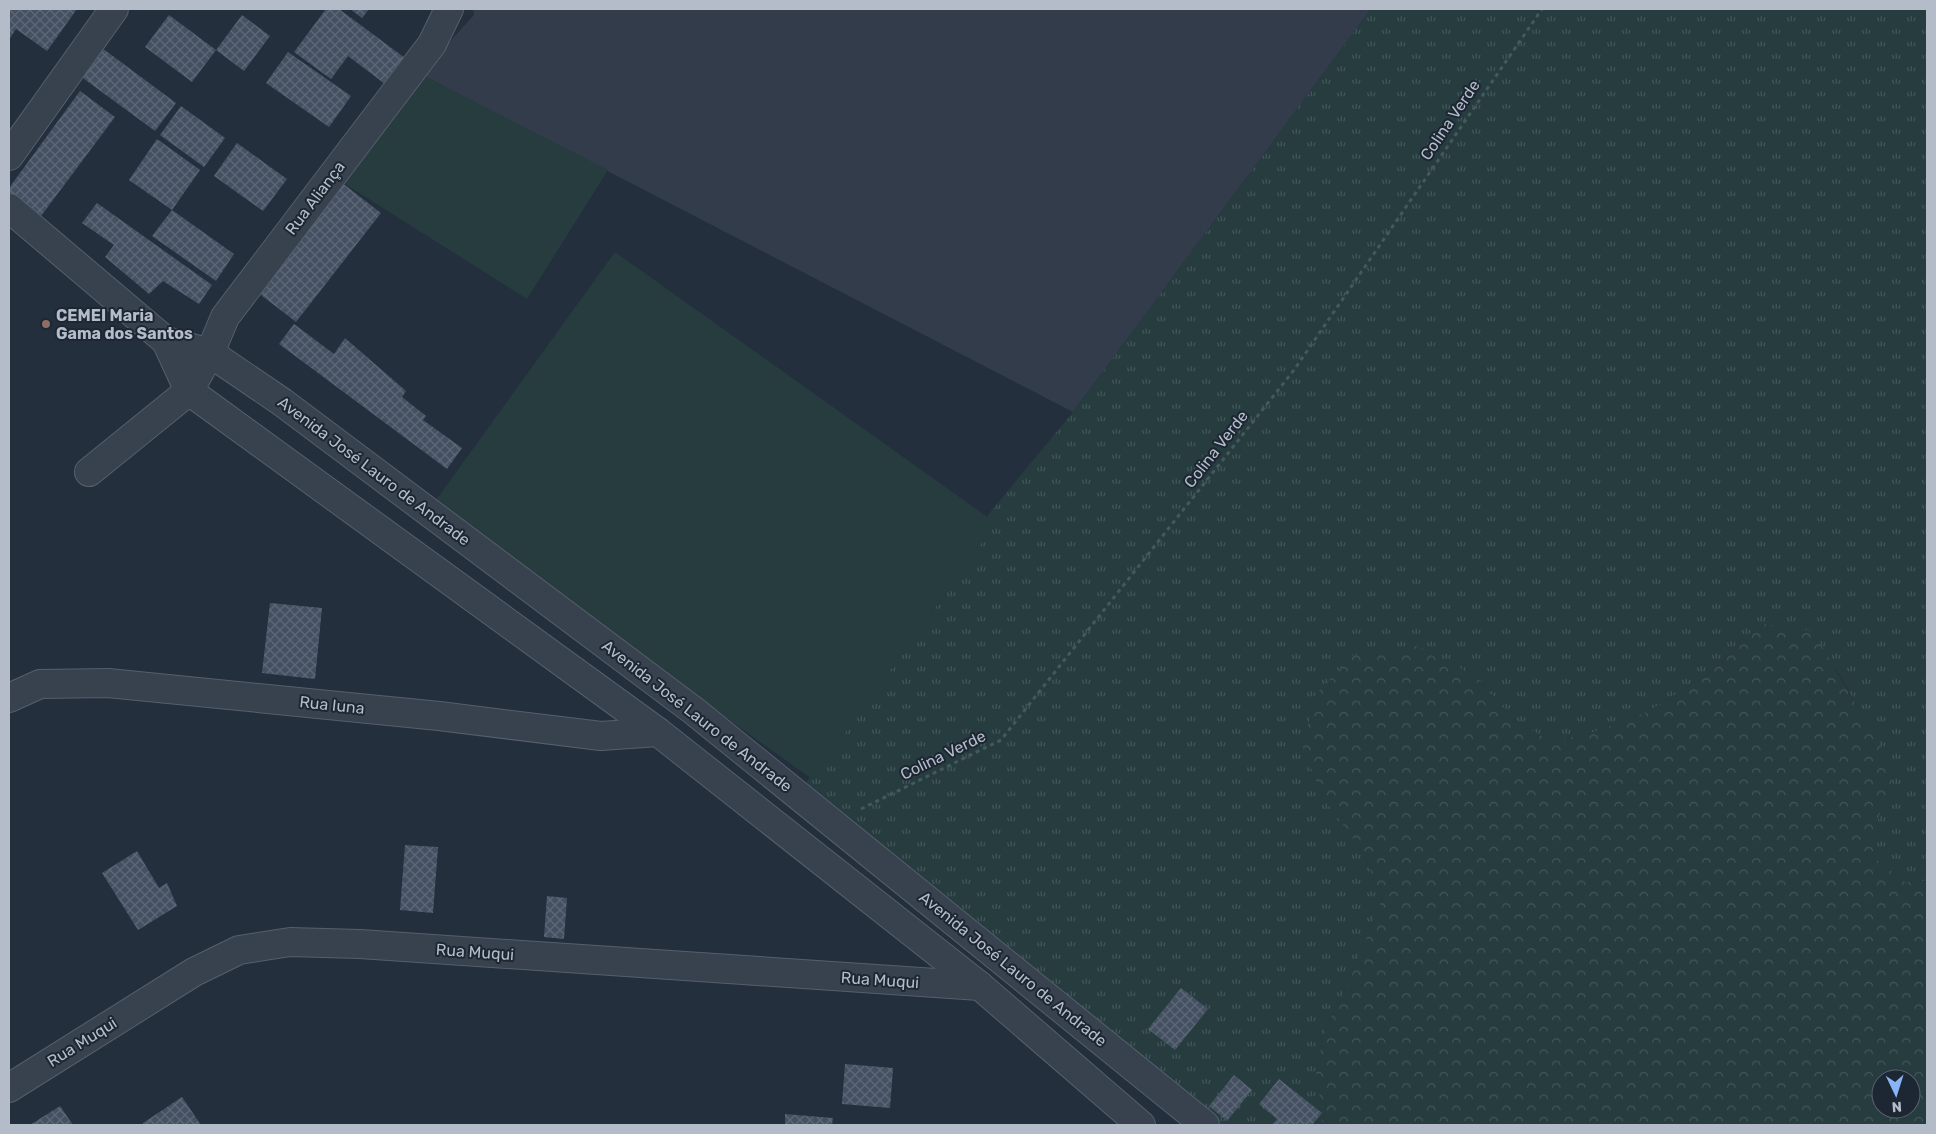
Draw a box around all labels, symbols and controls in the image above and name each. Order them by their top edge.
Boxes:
street label: Colina Verde [1416,76,1484,164]
street label: Rua Aliança [281,157,349,239]
place label: CEMEI Maria Gama dos Santos [56,306,193,343]
marker: CEMEI Maria Gama dos Santos [40,318,52,330]
street label: Avenida José Lauro de Andrade [274,393,474,550]
street label: Colina Verde [1180,407,1252,491]
street label: Avenida José Lauro de Andrade [598,636,796,796]
street label: Rua Iuna [298,692,366,718]
street label: Colina Verde [897,726,989,784]
street label: Avenida José Lauro de Andrade [915,887,1111,1051]
street label: Rua Muqui [435,940,515,964]
street label: Rua Muqui [840,968,920,992]
street label: Rua Muqui [44,1013,120,1071]
north arrow [1871,1069,1921,1119]
text: N [1891,1098,1902,1115]

